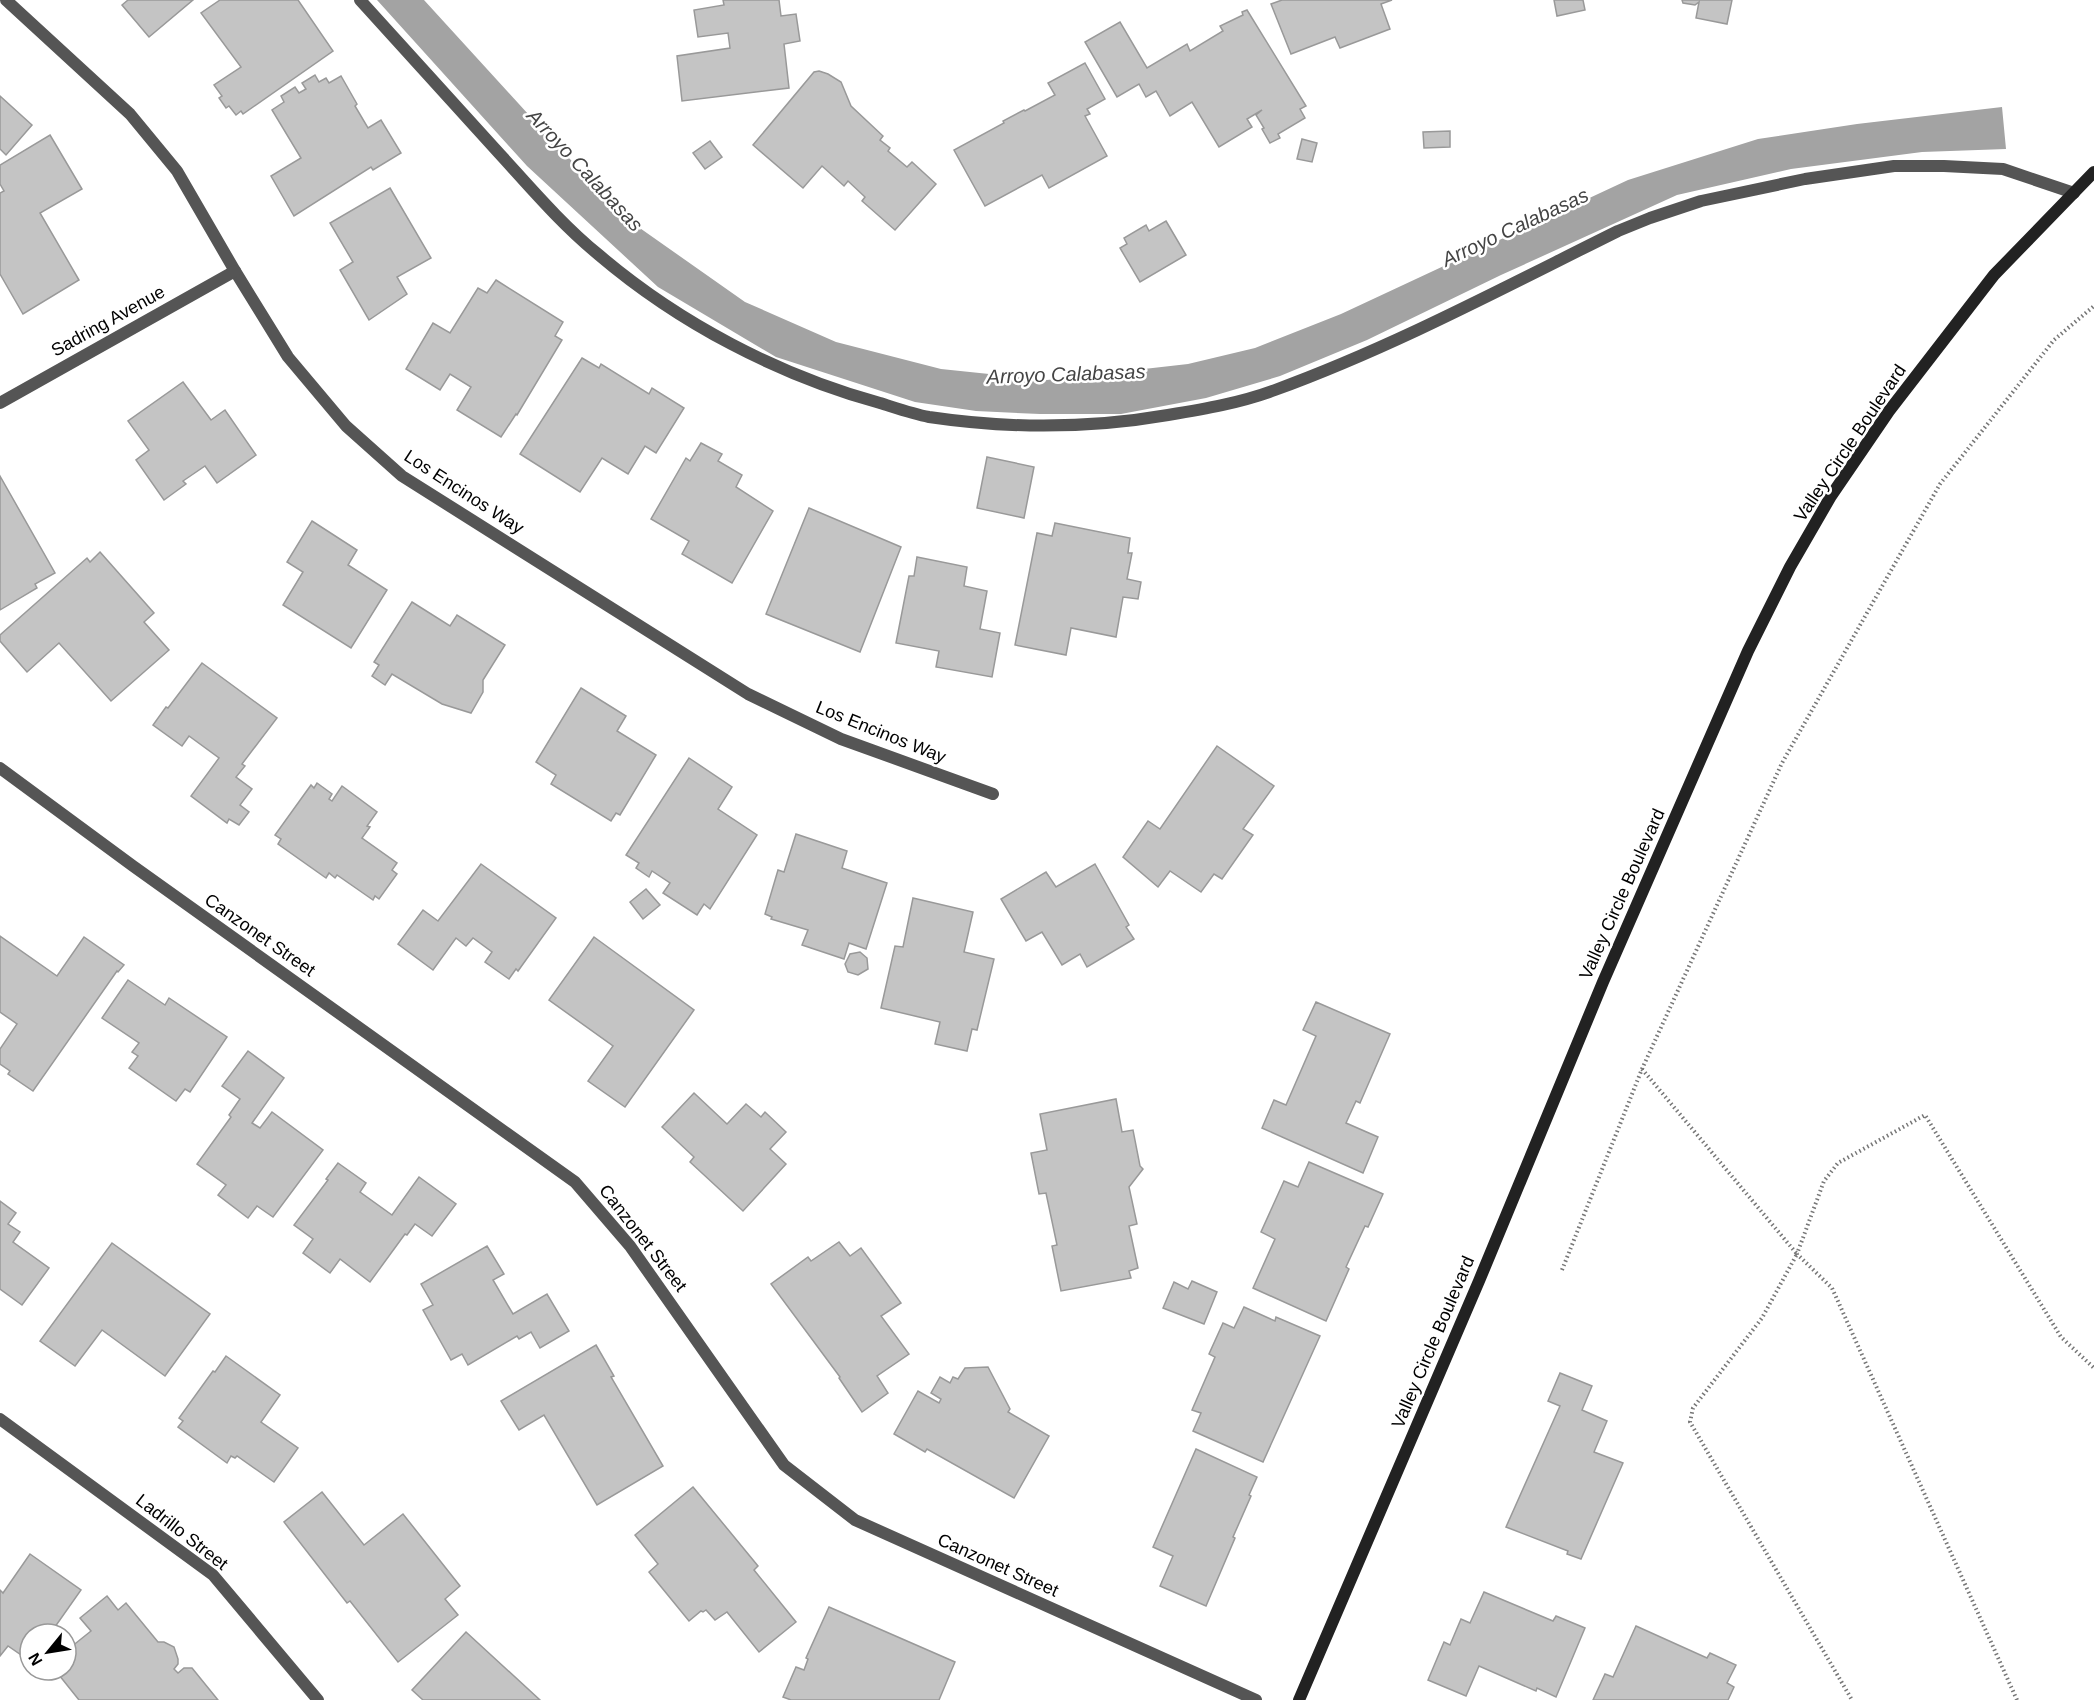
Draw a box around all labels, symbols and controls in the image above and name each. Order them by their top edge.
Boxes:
water label: Arroyo Calabasas [522,104,647,236]
water label: Arroyo Calabasas [1437,183,1592,271]
street label: Sadring Avenue [48,282,168,360]
water label: Arroyo Calabasas [985,360,1146,388]
street label: Valley Circle Boulevard [1790,361,1910,525]
street label: Los Encinos Way [401,446,527,538]
street label: Los Encinos Way [813,697,949,767]
street label: Valley Circle Boulevard [1575,806,1669,982]
street label: Canzonet Street [201,890,319,980]
street label: Canzonet Street [595,1181,691,1295]
street label: Valley Circle Boulevard [1388,1253,1478,1431]
street label: Ladrillo Street [132,1490,232,1574]
street label: Canzonet Street [935,1529,1061,1601]
north arrow [18,1622,78,1682]
text: N [25,1650,46,1669]

